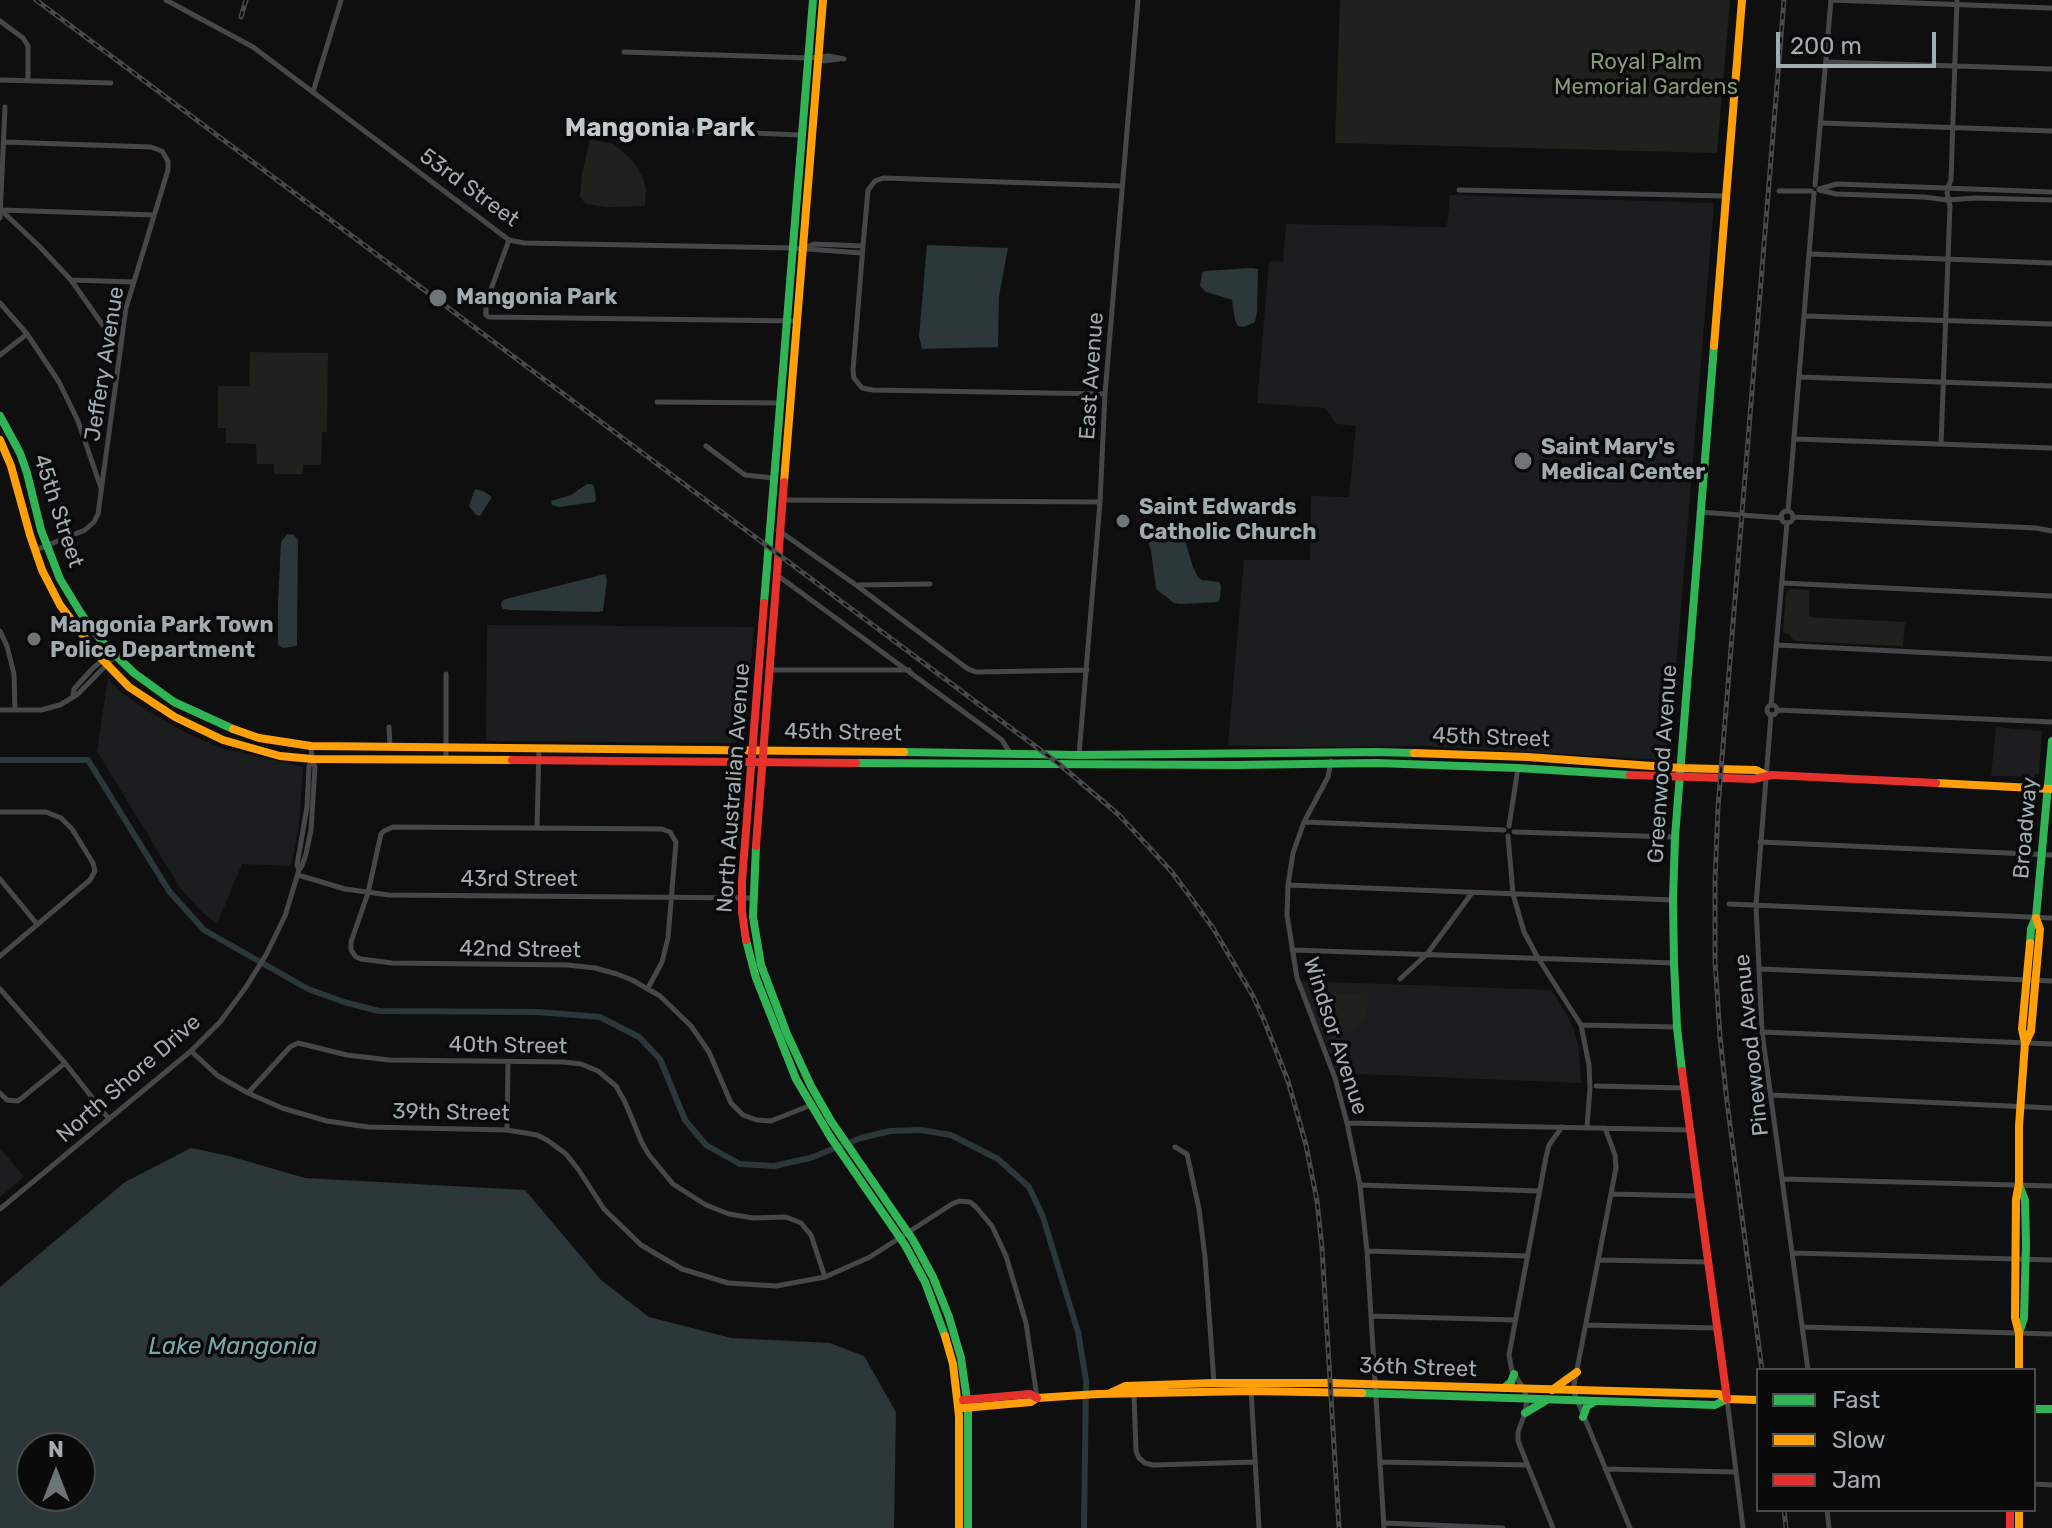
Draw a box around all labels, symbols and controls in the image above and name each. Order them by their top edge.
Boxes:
scale bar [1780,16,1940,66]
text: 200 m [1790,32,1862,60]
park label: Royal Palm Memorial Gardens [1554,50,1738,102]
district label: Mangonia Park [565,112,755,144]
street label: 53rd Street [414,143,524,233]
street label: Jeffery Avenue [80,285,130,443]
place label: Mangonia Park [456,285,617,311]
marker: Mangonia Park [427,287,449,309]
street label: East Avenue [1074,311,1110,441]
place label: Saint Mary's Medical Center [1541,435,1705,486]
marker: Saint Mary's Medical Center [1512,450,1534,472]
street label: 45th Street [27,451,89,571]
place label: Saint Edwards Catholic Church [1139,495,1317,546]
marker: Saint Edwards Catholic Church [1114,512,1132,530]
place label: Mangonia Park Town Police Department [50,613,274,664]
marker: Mangonia Park Town Police Department [25,630,43,648]
street label: North Australian Avenue [712,662,756,914]
street label: Greenwood Avenue [1643,664,1683,864]
street label: 45th Street [784,719,902,747]
street label: 45th Street [1432,723,1550,753]
street label: Broadway [2008,776,2044,880]
street label: 43rd Street [460,867,578,893]
street label: 42nd Street [459,936,581,964]
street label: Pinewood Avenue [1729,953,1775,1137]
street label: Windsor Avenue [1297,954,1373,1118]
street label: North Shore Drive [52,1009,206,1149]
street label: 40th Street [448,1032,568,1060]
street label: 39th Street [392,1099,510,1127]
water label: Lake Mangonia [149,1333,317,1361]
street label: 36th Street [1359,1353,1477,1383]
legend [1756,1368,2036,1512]
text: Fast [1832,1386,1880,1414]
text: Slow [1832,1426,1885,1454]
north arrow [16,1432,96,1512]
text: N [48,1436,64,1463]
text: Jam [1832,1466,1882,1494]

